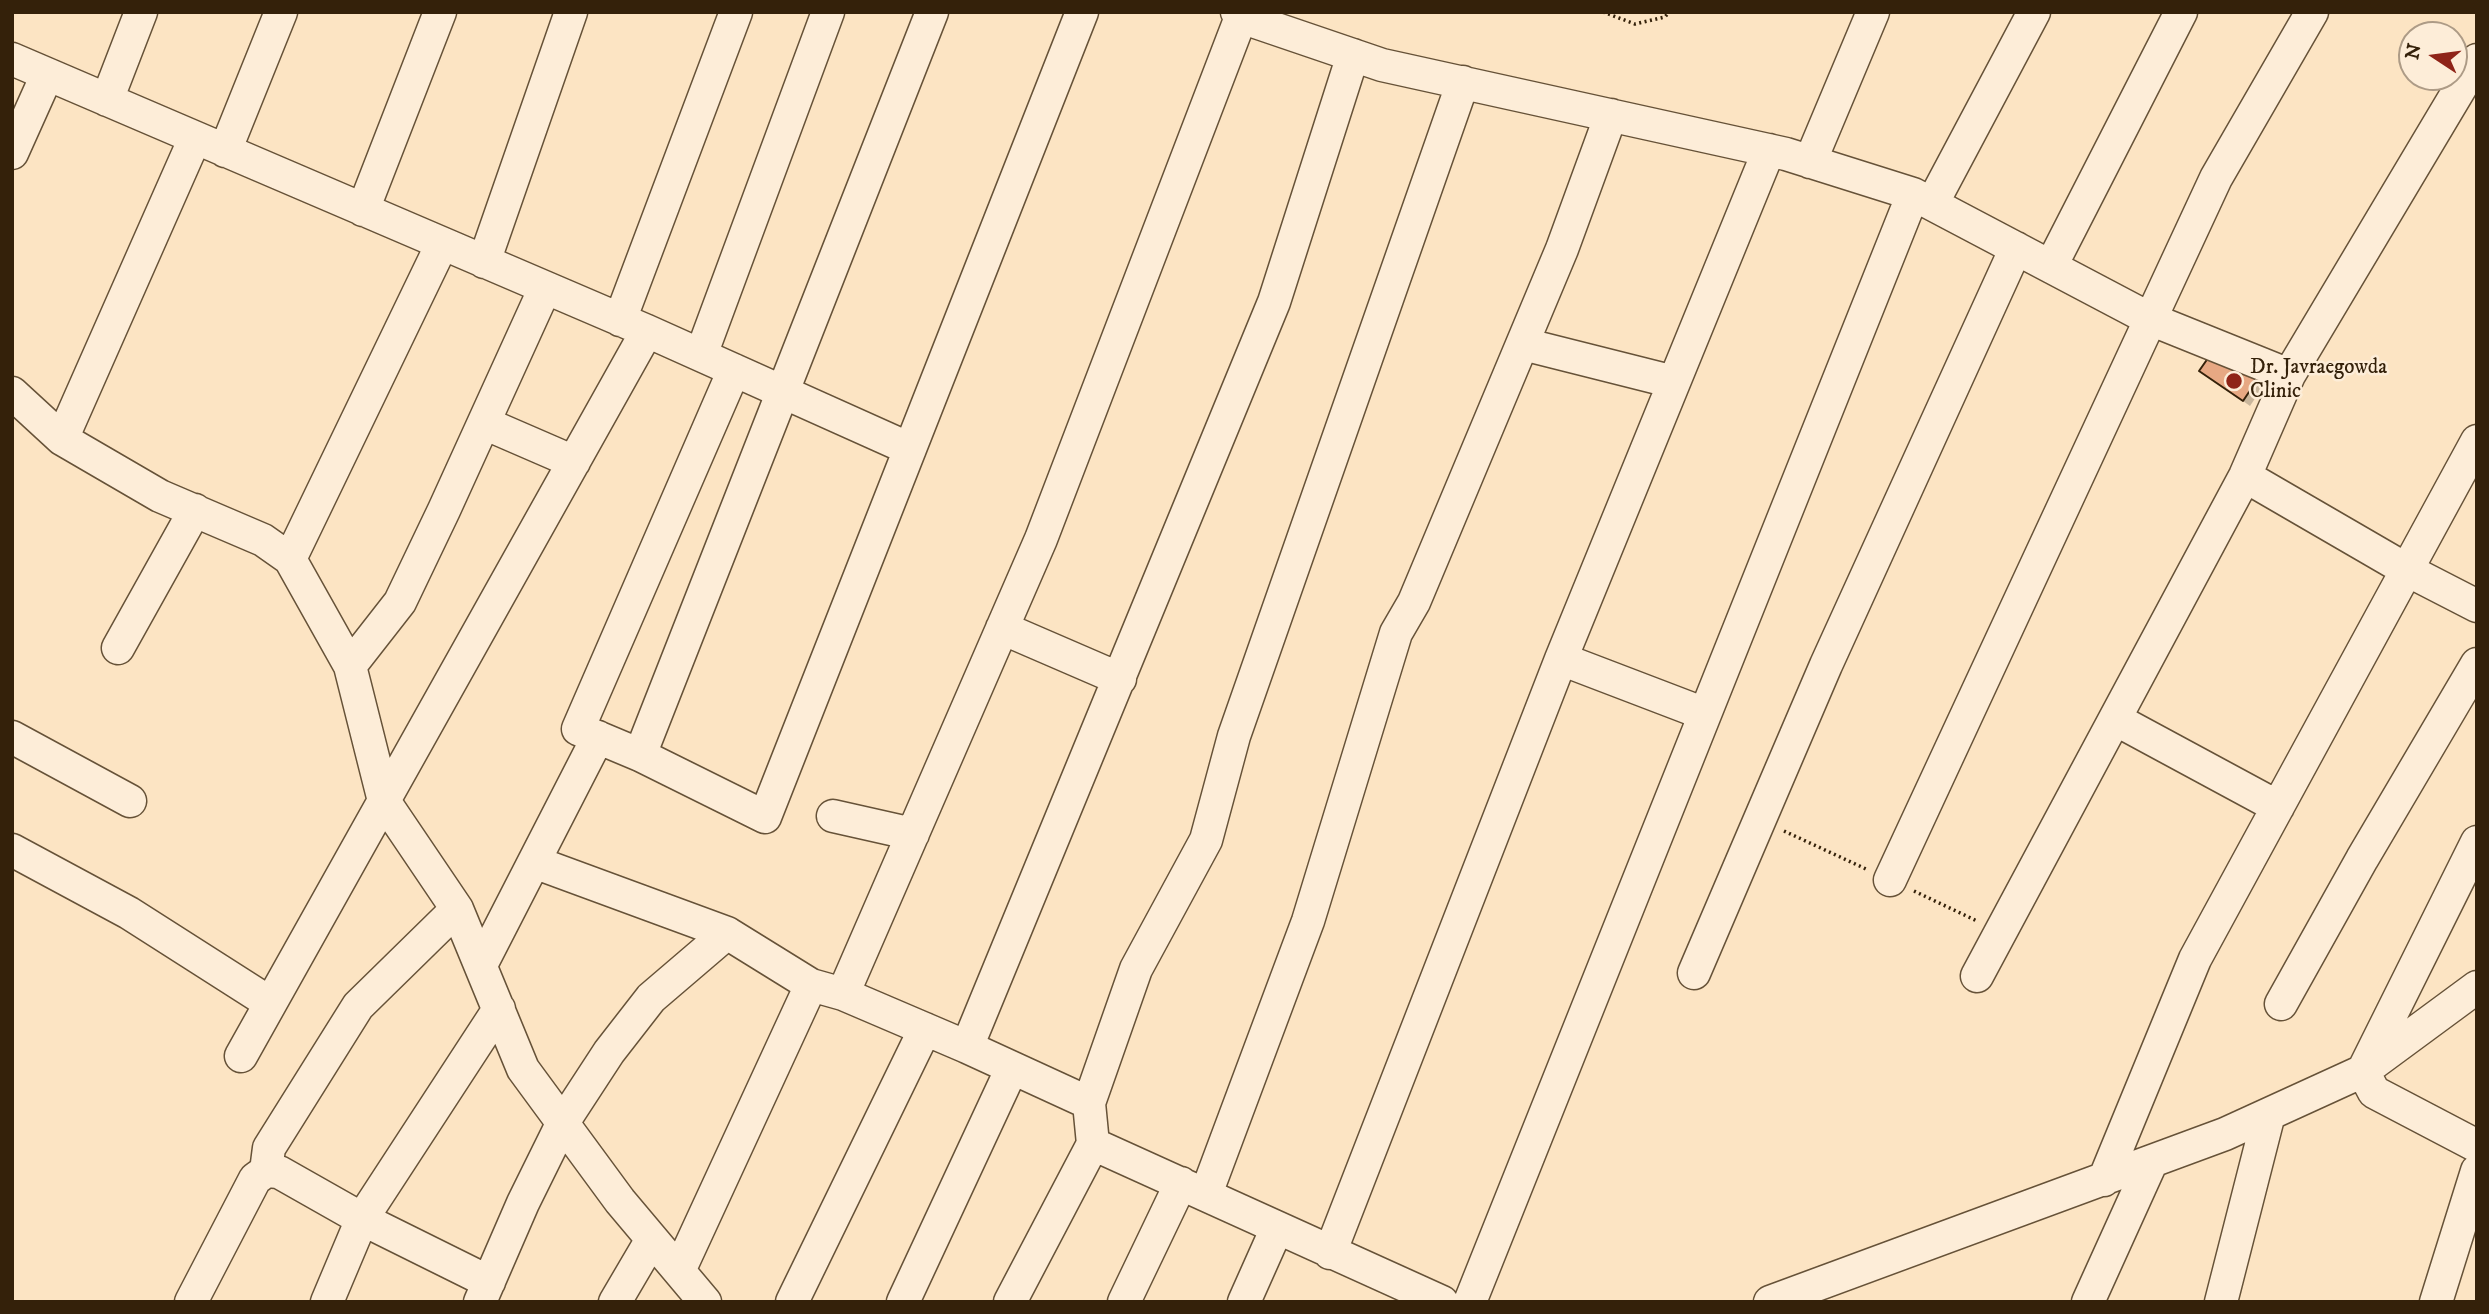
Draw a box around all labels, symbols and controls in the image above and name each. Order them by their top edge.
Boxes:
north arrow [2398,21,2468,91]
text: N [2401,41,2427,62]
place label: Dr. Javraegowda Clinic [2250,356,2387,406]
marker: Dr. Javraegowda Clinic [2224,371,2244,391]

